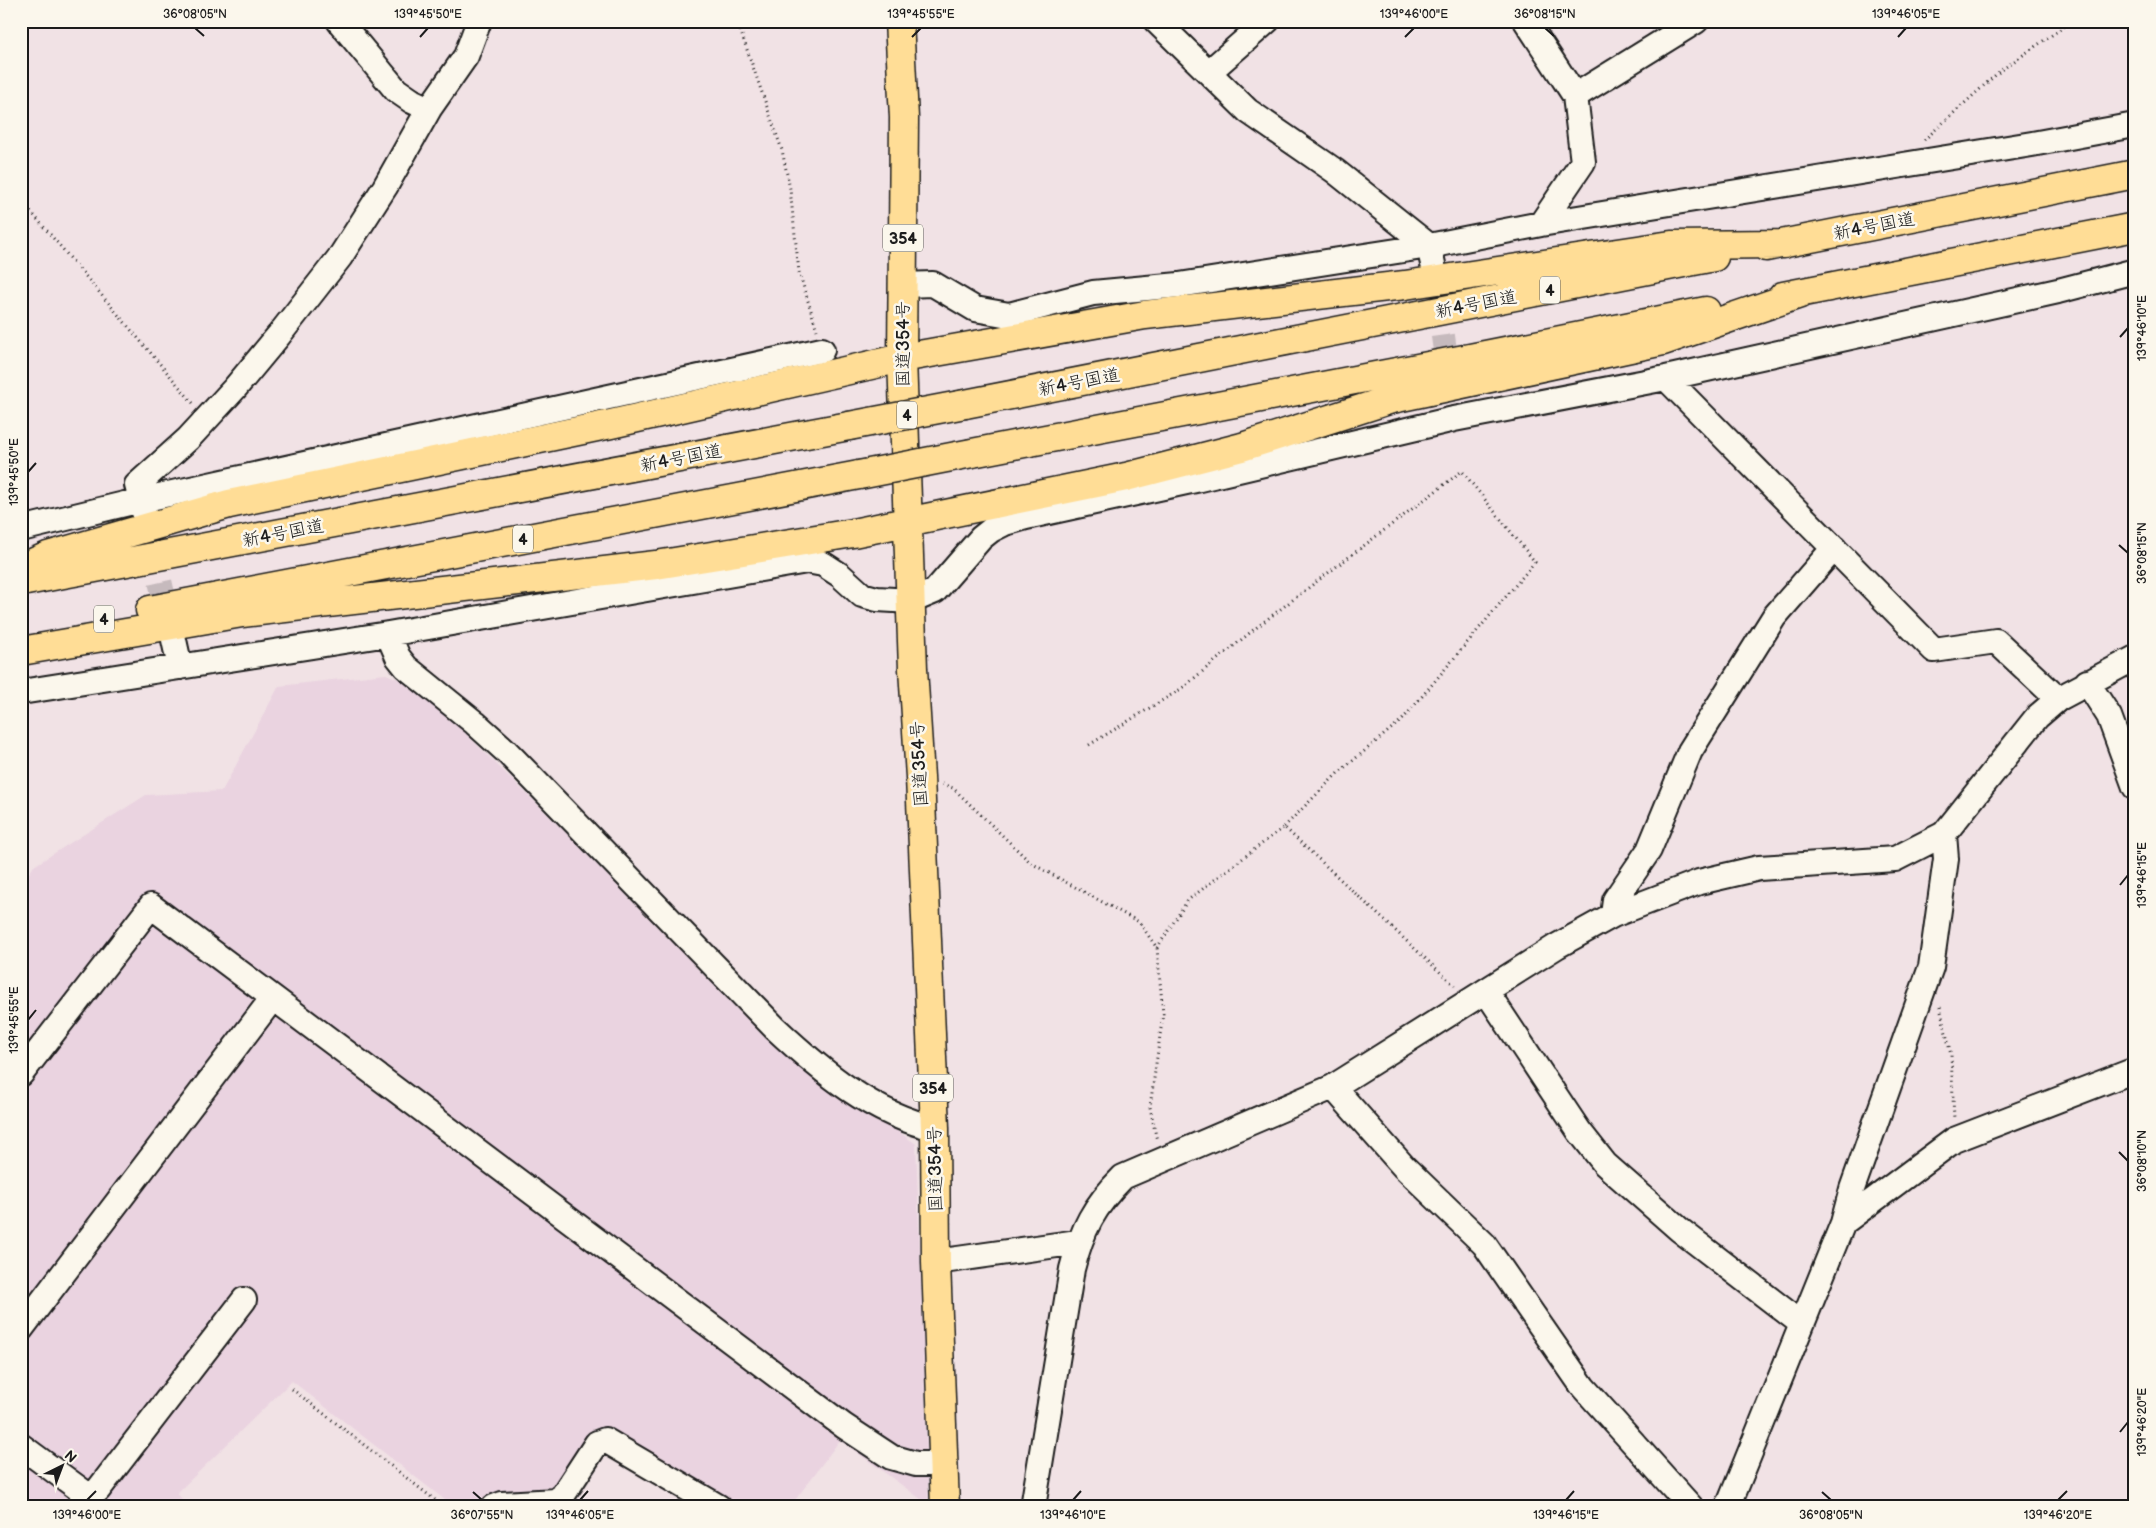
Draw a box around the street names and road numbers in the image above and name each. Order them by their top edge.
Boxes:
street label: 新4号国道 [1831,208,1917,245]
road number: 354 [883,224,923,252]
road number: 4 [1540,276,1560,304]
street label: 新4号国道 [1433,286,1519,323]
street label: 国道354号 [893,301,914,387]
street label: 新4号国道 [1036,364,1122,401]
road number: 4 [897,402,917,428]
street label: 新4号国道 [638,440,724,477]
street label: 新4号国道 [240,515,326,552]
road number: 4 [513,526,533,552]
road number: 4 [94,606,114,632]
street label: 国道354号 [907,720,932,808]
road number: 354 [913,1074,953,1102]
street label: 国道354号 [924,1126,947,1212]

